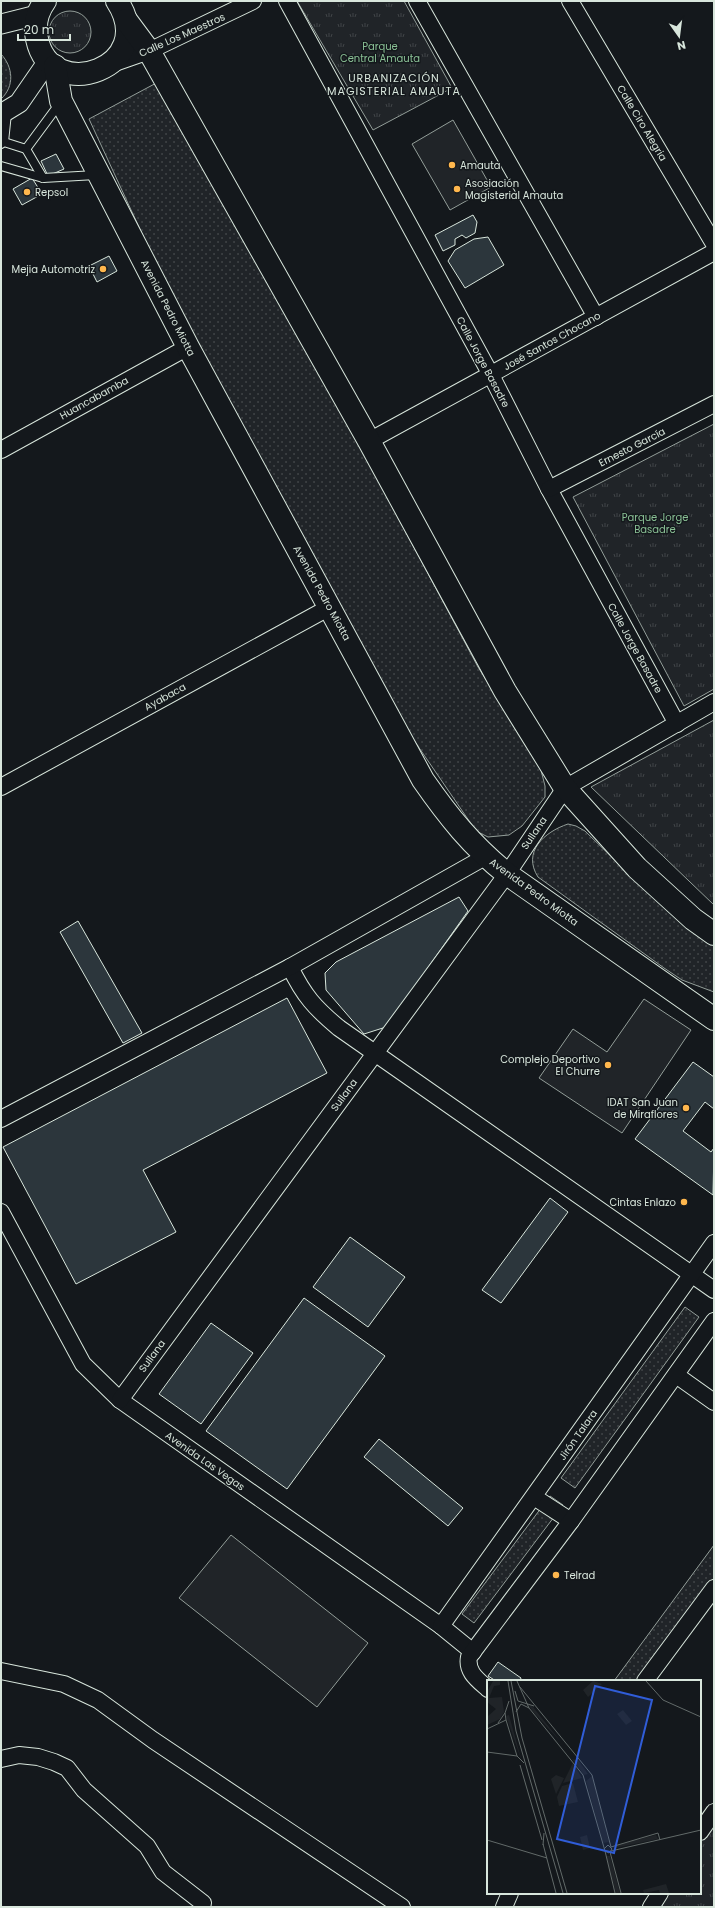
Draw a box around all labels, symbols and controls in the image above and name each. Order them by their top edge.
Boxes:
street label: Calle Los Maestros [137,9,227,61]
scale bar [18,16,70,42]
north arrow [659,16,699,56]
text: 20 m [24,21,54,38]
text: N [675,37,687,54]
park label: Parque Central Amauta [340,39,420,66]
district label: URBANIZACIÓN MAGISTERIAL AMAUTA [327,70,461,99]
street label: Calle Ciro Alegria [613,82,671,164]
place label: Amauta [460,158,501,173]
marker: Amauta [447,160,457,170]
place label: Asosiación Magisterial Amauta [465,176,563,203]
marker: Asosiación Magisterial Amauta [452,184,462,194]
place label: Repsol [35,185,68,200]
marker: Repsol [22,187,32,197]
street label: Avenida Pedro Miotta [137,257,199,359]
place label: Mejia Automotriz [12,262,95,277]
marker: Mejia Automotriz [98,264,108,274]
street label: José Santos Chocano [501,308,603,374]
street label: Calle Jorge Basadre [453,314,513,410]
street label: Huancabamba [57,373,131,423]
street label: Ernesto García [596,424,668,470]
park label: Parque Jorge Basadre [622,510,688,537]
street label: Avenida Pedro Miotta [290,543,354,643]
street label: Calle Jorge Basadre [604,600,666,696]
street label: Ayabaca [141,679,189,715]
street label: Sullana [517,813,551,853]
street label: Avenida Pedro Miotta [486,855,582,929]
place label: Complejo Deportivo El Churre [500,1052,600,1079]
marker: Complejo Deportivo El Churre [603,1060,613,1070]
street label: Sullana [327,1076,361,1114]
place label: IDAT San Juan de Miraflores [607,1095,678,1122]
marker: IDAT San Juan de Miraflores [681,1103,691,1113]
place label: Cintas Enlazo [609,1195,676,1210]
marker: Cintas Enlazo [679,1197,689,1207]
street label: Sullana [135,1337,169,1375]
street label: Jirón Talara [555,1407,601,1463]
street label: Avenida Las Vegas [162,1428,248,1494]
place label: Telrad [564,1568,595,1583]
marker: Telrad [551,1570,561,1580]
inset map [487,1680,701,1894]

